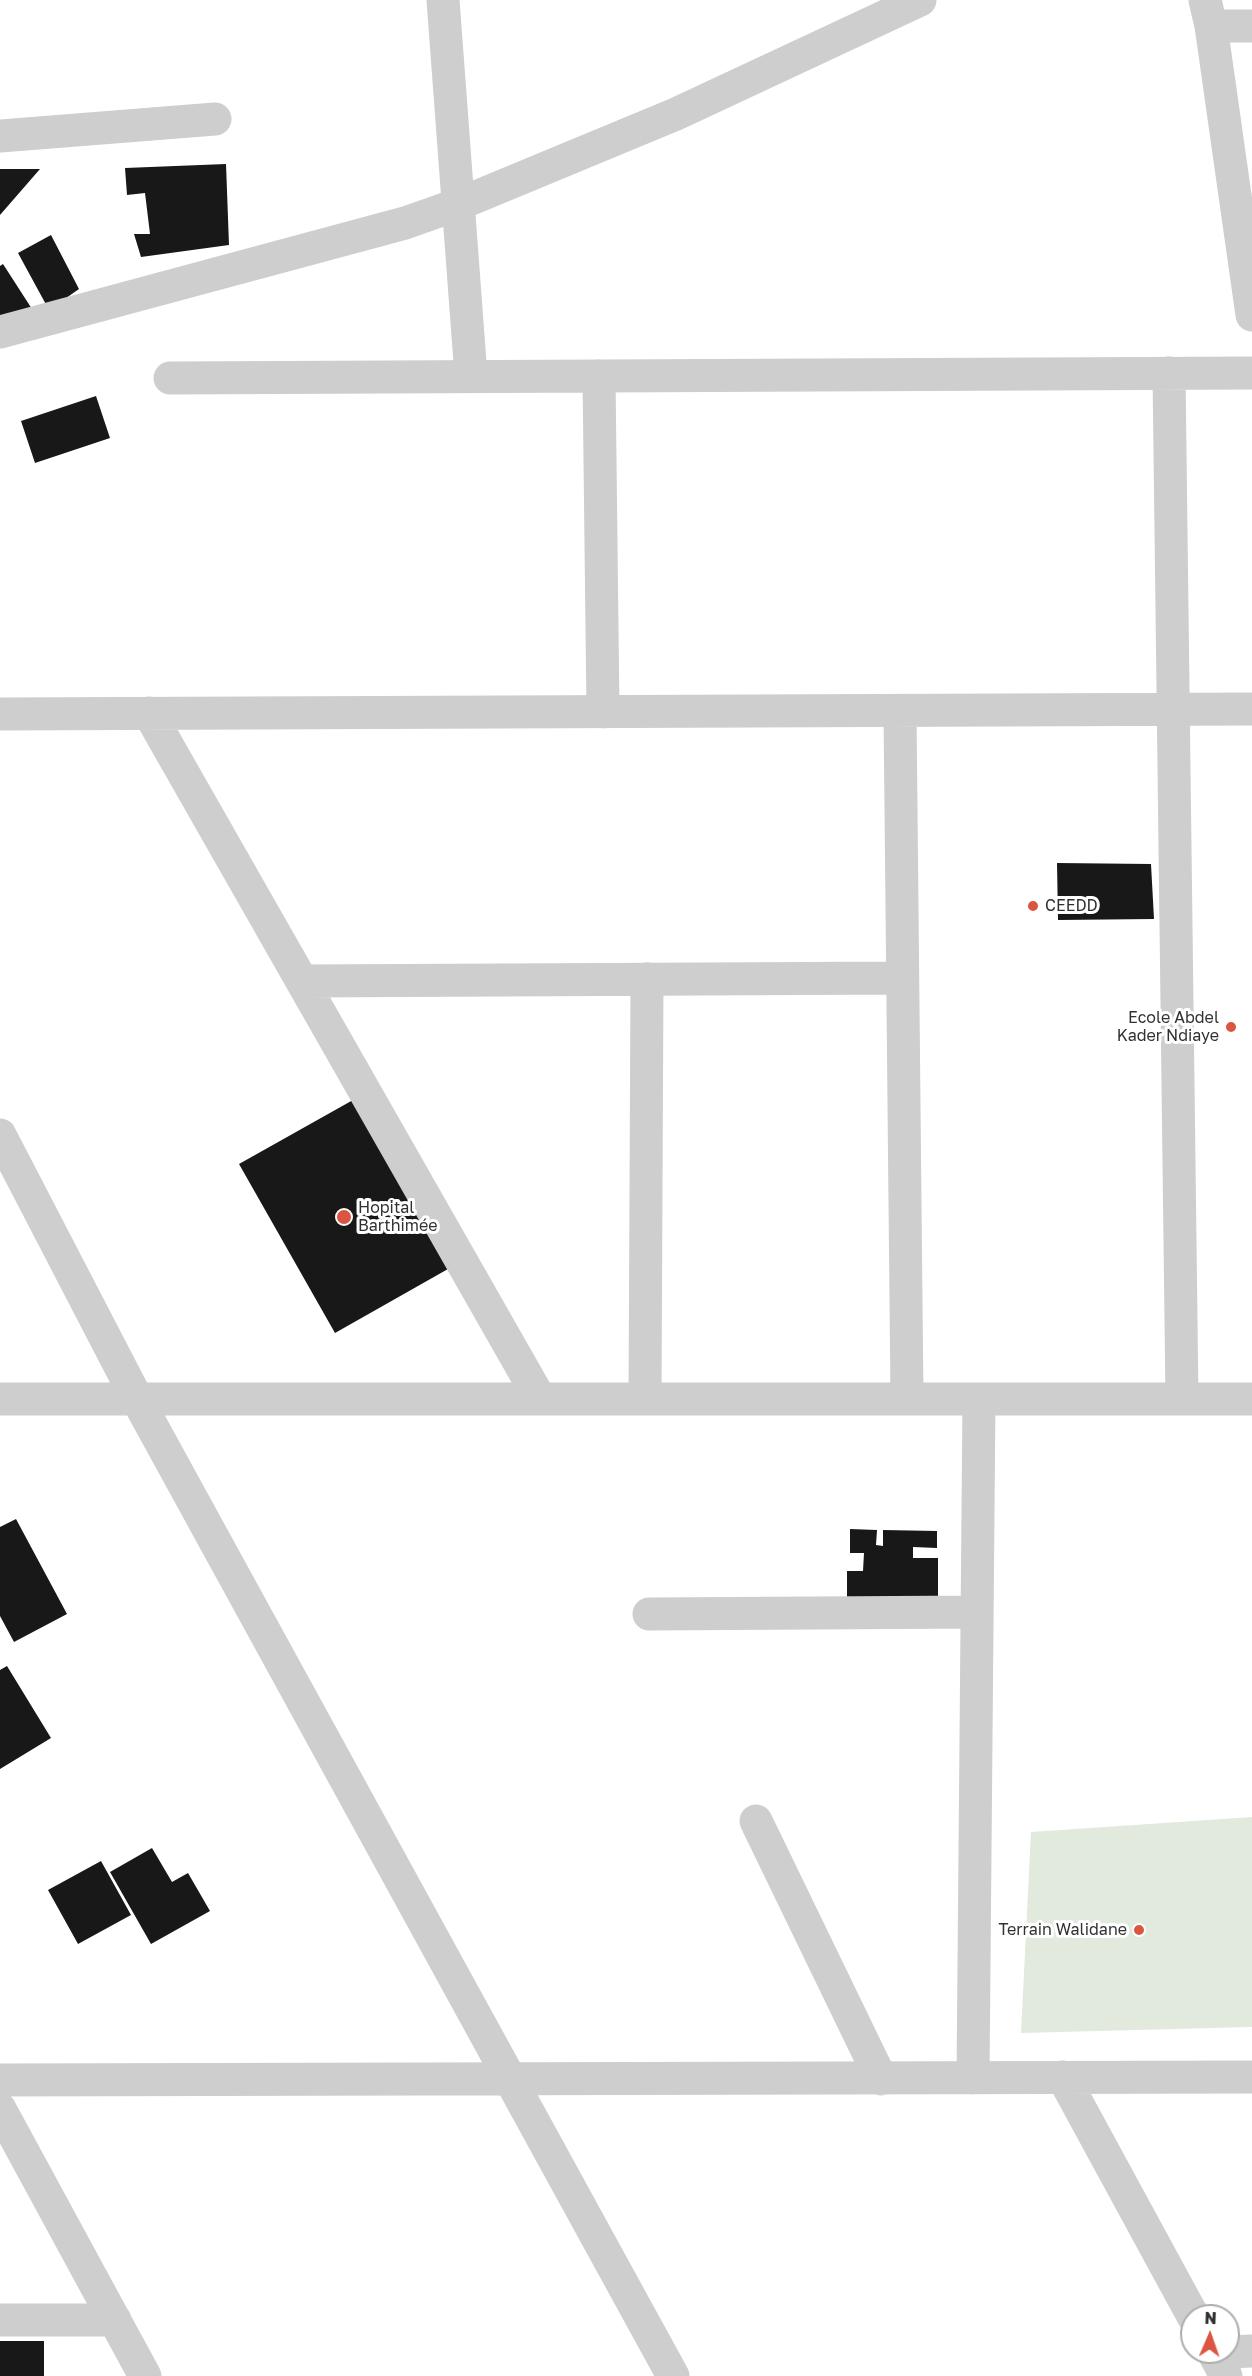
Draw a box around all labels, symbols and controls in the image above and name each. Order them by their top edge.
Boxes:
place label: CEEDD [1045,896,1098,916]
marker: CEEDD [1026,899,1040,913]
place label: Ecole Abdel Kader Ndiaye [1117,1008,1219,1046]
marker: Ecole Abdel Kader Ndiaye [1224,1020,1238,1034]
place label: Hopital Barthimée [358,1198,438,1236]
marker: Hopital Barthimée [335,1208,353,1226]
place label: Terrain Walidane [999,1920,1127,1940]
marker: Terrain Walidane [1132,1923,1146,1937]
north arrow [1180,2304,1240,2364]
text: N [1204,2308,1217,2328]

